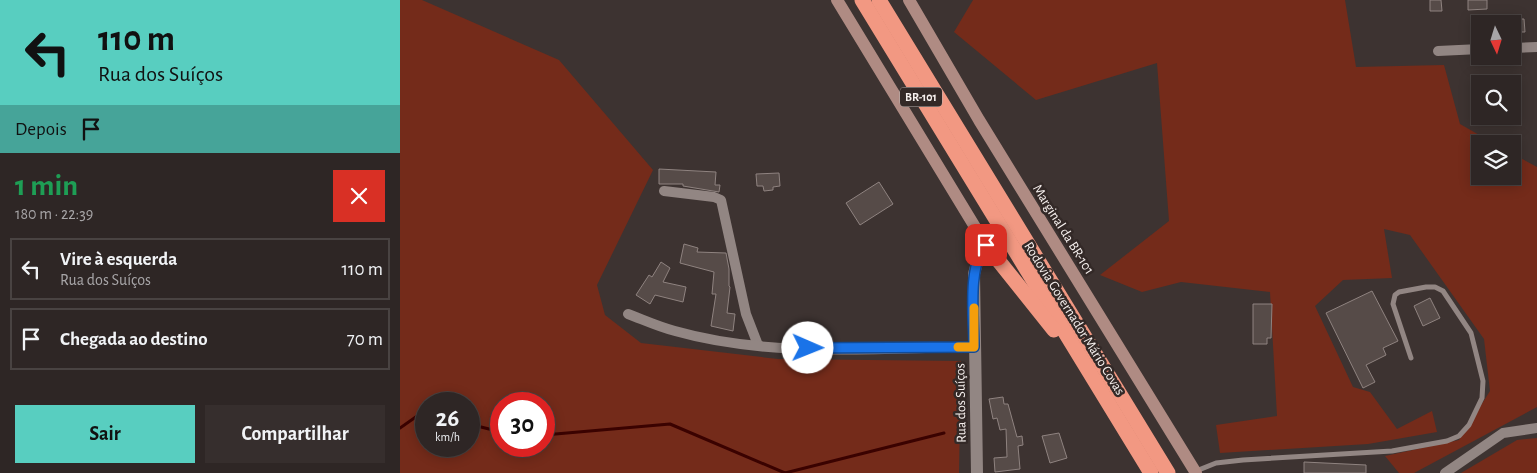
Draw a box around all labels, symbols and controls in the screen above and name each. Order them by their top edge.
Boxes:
north arrow [1471,15,1521,65]
map controls [1471,15,1521,185]
icon: left [15,20,80,85]
text: 110 m [98,22,175,57]
text: Rua dos Suíços [98,63,223,85]
button: search [1471,75,1521,125]
road number: BR-101 [900,88,942,106]
icon: arrive [77,115,105,143]
text: Depois [15,120,67,139]
button: layers [1471,135,1521,185]
button: close [333,170,385,222]
text: 1 min [15,171,78,201]
street label: Marginal da BR-101 [1030,182,1096,277]
text: 180 m · 22:39 [15,206,93,222]
pin [965,224,1007,266]
icon: arrive [972,231,1000,259]
street label: Rodovia Governador Mário Covas [1021,240,1127,398]
text: Vire à esquerda [60,250,177,269]
icon: left [17,255,45,283]
text: 110 m [342,260,383,279]
text: Rua dos Suíços [60,272,151,288]
position arrow [781,321,833,373]
icon: arrive [17,325,45,353]
text: Chegada ao destino [60,330,208,349]
text: 70 m [347,330,383,349]
street label: Rua dos Suíços [953,363,969,443]
speed limit sign: 30 [490,392,555,457]
button: Sair [15,405,195,463]
button: Compartilhar [205,405,385,463]
text: 26 [436,406,459,431]
text: km/h [435,431,460,443]

